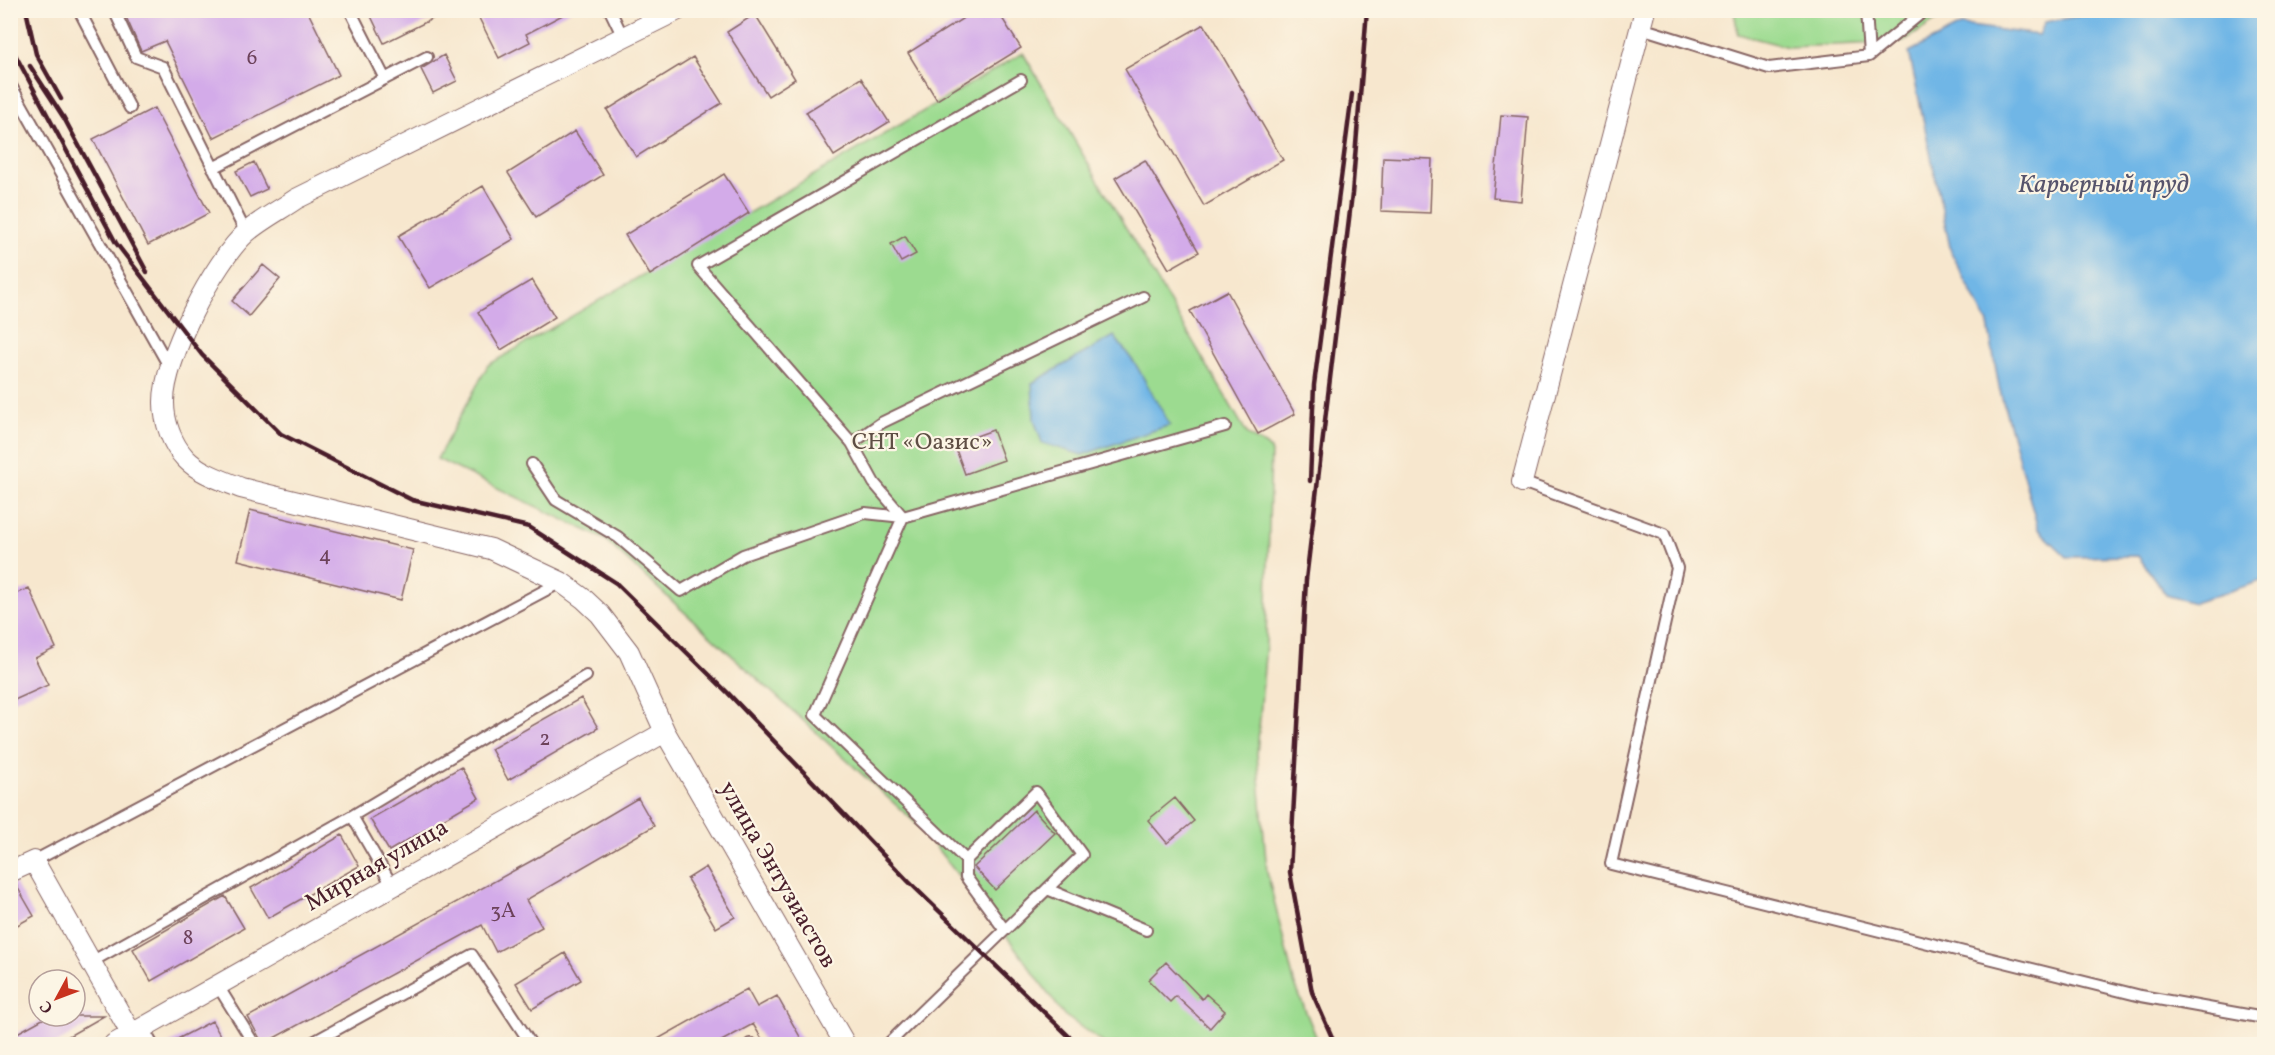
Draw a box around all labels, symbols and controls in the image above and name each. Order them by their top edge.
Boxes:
house number: 6 [247,44,257,73]
water label: Карьерный пруд [2018,167,2189,203]
park label: СНТ «Оазис» [852,426,992,460]
house number: 4 [319,541,331,570]
house number: 2 [539,725,551,754]
street label: улица Энтузиастов [710,775,844,975]
street label: Мирная улица [299,811,455,921]
house number: 3А [490,897,516,926]
house number: 8 [183,924,193,953]
north arrow [27,968,87,1028]
text: С [36,995,59,1018]

